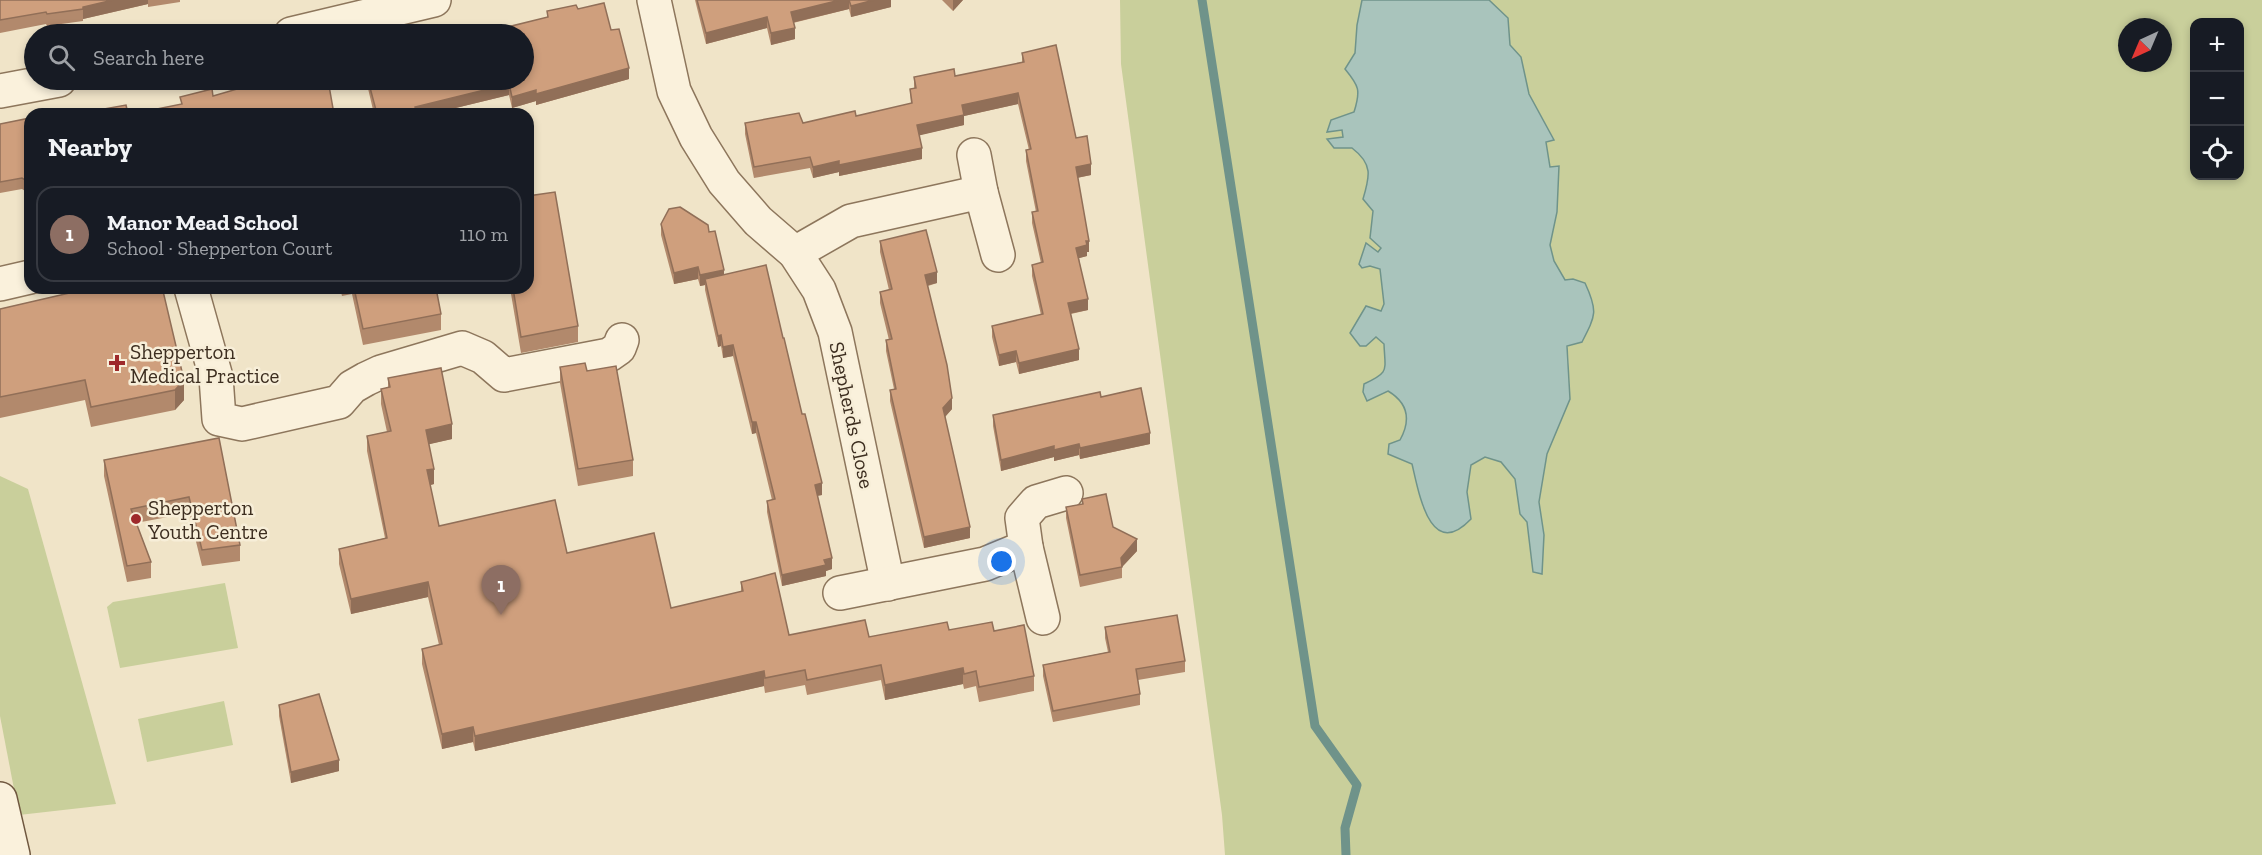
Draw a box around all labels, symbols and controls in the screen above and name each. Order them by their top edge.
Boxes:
north arrow [2118,18,2172,72]
map controls [2190,18,2244,180]
button: + [2190,18,2244,72]
search box [24,24,534,90]
icon: search [45,41,78,74]
text: Search here [93,44,204,71]
button: − [2190,72,2244,126]
button: locate [2190,126,2244,180]
text: Nearby [48,131,132,163]
text: Manor Mead School [107,209,298,236]
text: 1 [65,222,74,246]
text: 110 m [459,222,508,246]
text: School · Shepperton Court [107,236,332,260]
place label: Shepperton Medical Practice [130,339,280,388]
street label: Shepherds Close [824,339,880,491]
marker: Shepperton Medical Practice [108,354,126,372]
place label: Shepperton Youth Centre [147,495,268,544]
marker: Shepperton Youth Centre [129,512,143,526]
your location [987,547,1016,576]
pin: 1 [482,566,520,615]

